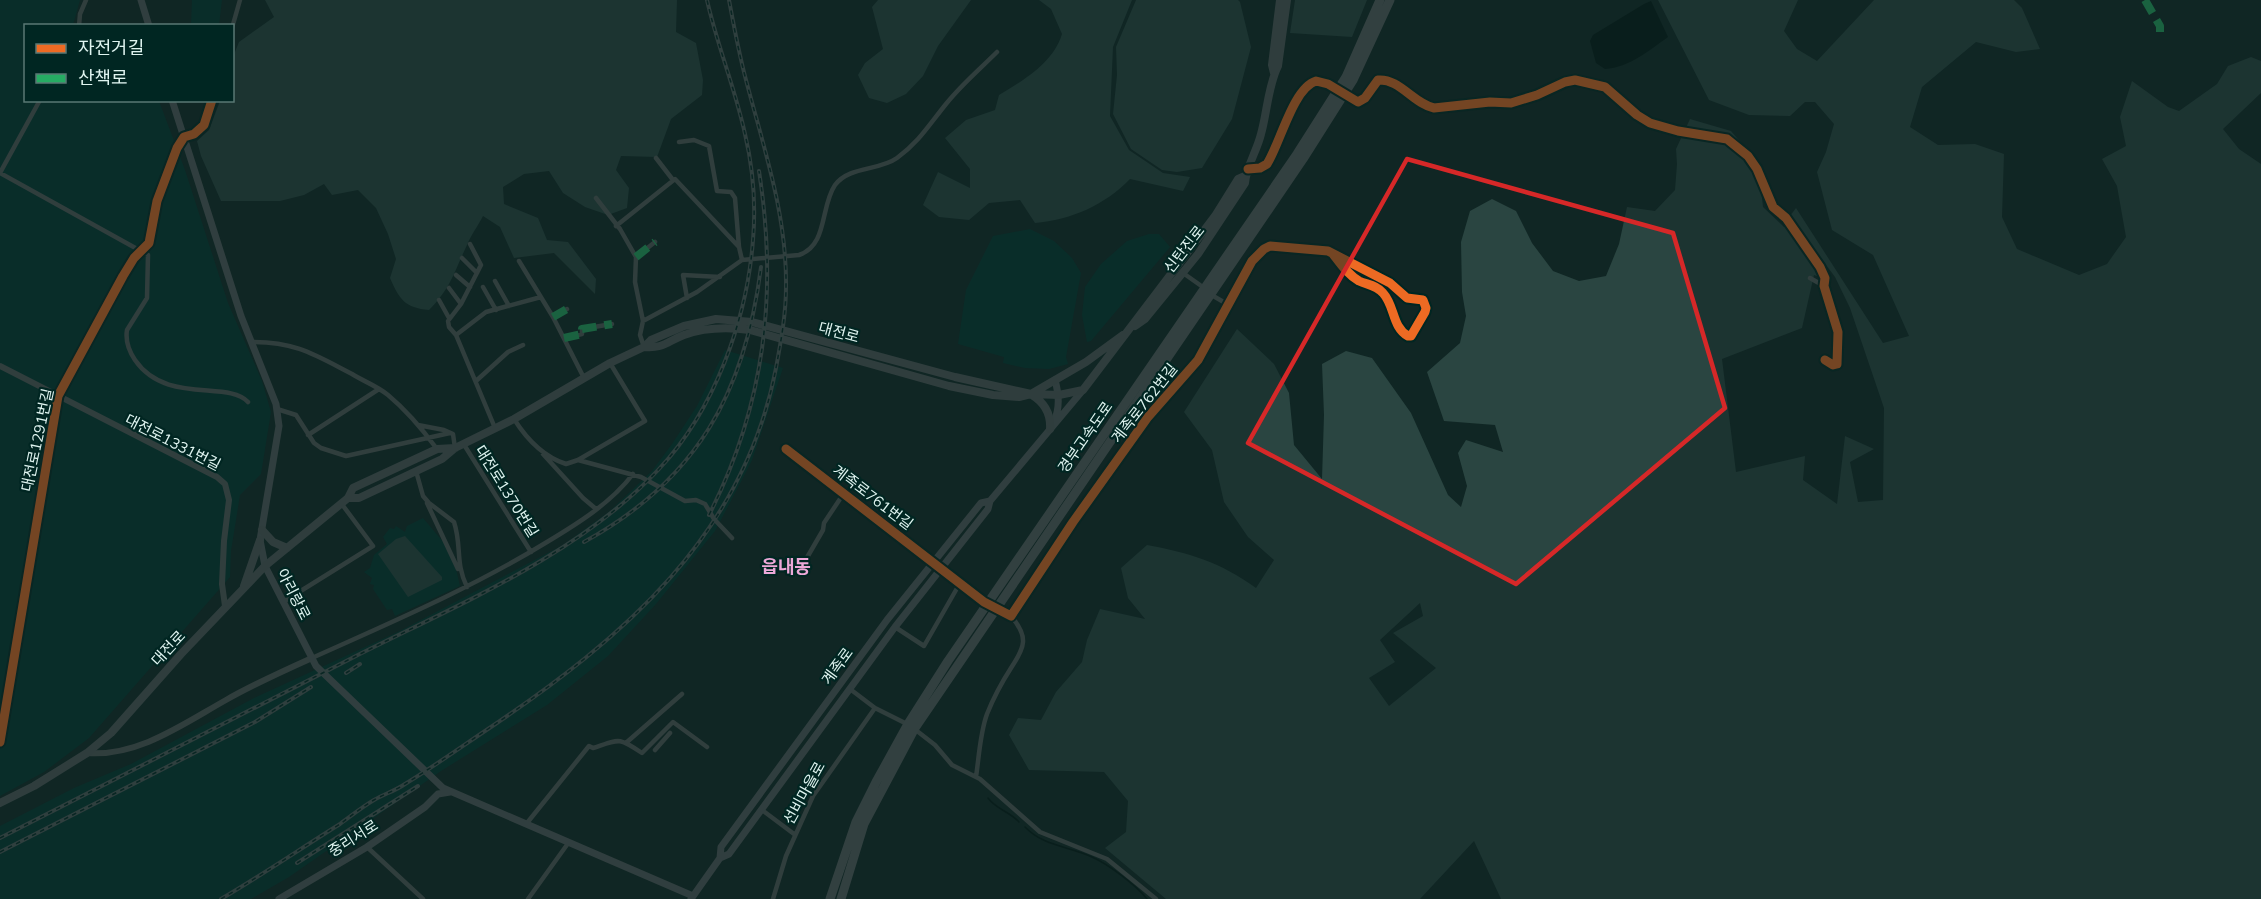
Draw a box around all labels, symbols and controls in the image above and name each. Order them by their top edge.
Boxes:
legend [24,24,234,102]
text: 자전거길 [78,36,144,59]
text: 산책로 [78,66,128,89]
street label: 신탄진로 [1160,221,1208,277]
street label: 대전로 [817,317,861,347]
street label: 계족로762번길 [1107,359,1181,447]
street label: 대전로1291번길 [17,387,57,493]
street label: 경부고속도로 [1053,398,1117,476]
street label: 대전로1331번길 [122,410,224,474]
street label: 대전로1370번길 [471,441,543,541]
street label: 계족로761번길 [829,461,917,533]
district label: 읍내동 [761,555,811,578]
street label: 아리랑로 [273,565,315,623]
street label: 대전로 [147,626,189,670]
street label: 계족로 [817,644,857,688]
street label: 선비마을로 [779,758,829,828]
street label: 중리서로 [325,815,381,861]

